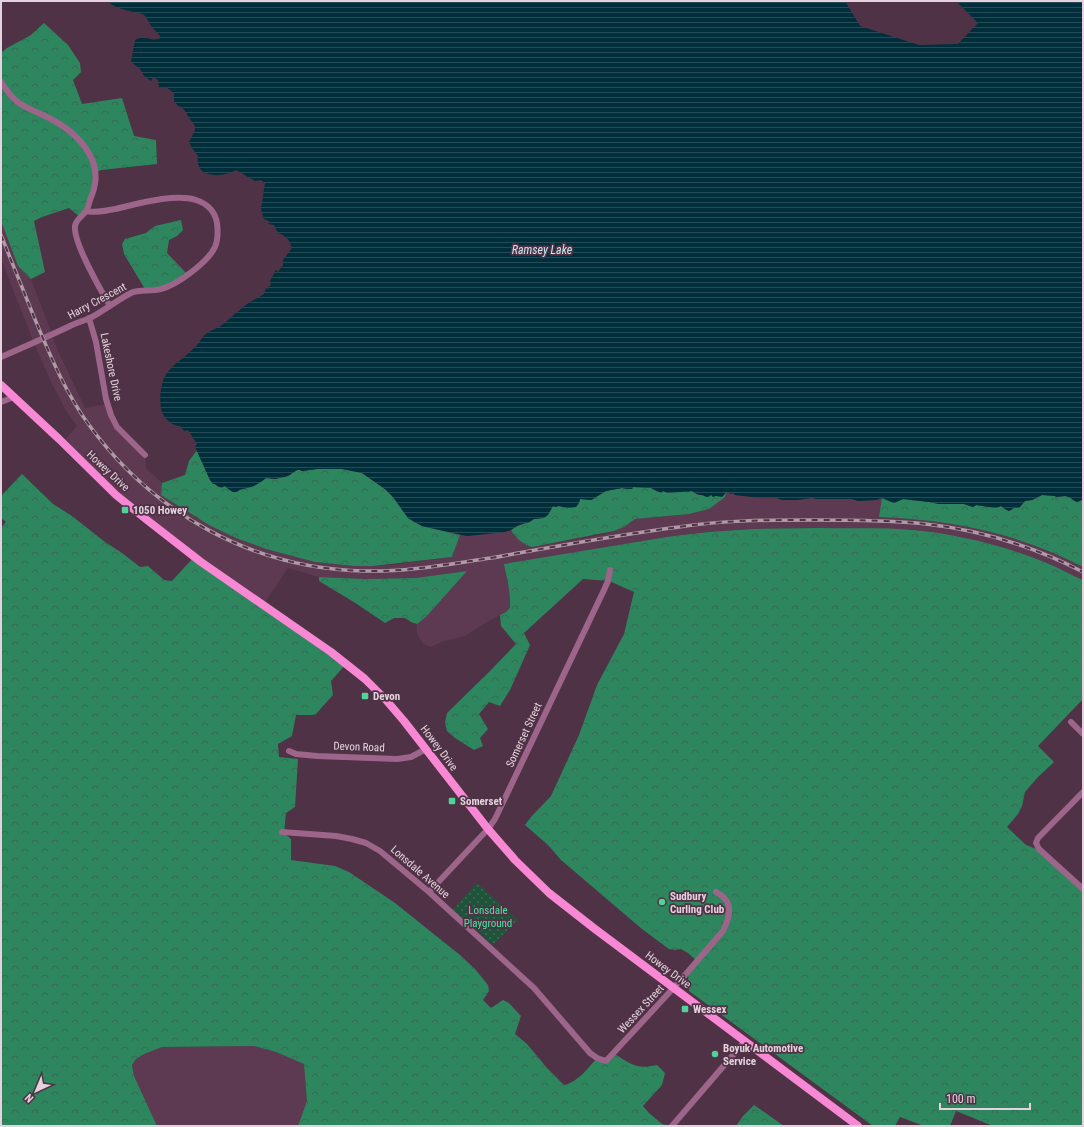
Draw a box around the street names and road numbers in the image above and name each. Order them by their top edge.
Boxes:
street label: Harry Crescent [65,280,129,322]
street label: Lakeshore Drive [97,332,125,402]
street label: Howey Drive [84,448,132,494]
street label: Somerset Street [503,701,545,769]
street label: Howey Drive [418,723,460,773]
street label: Devon Road [333,740,385,754]
street label: Lonsdale Avenue [388,843,452,901]
street label: Howey Drive [643,949,693,991]
street label: Wessex Street [615,982,667,1036]

